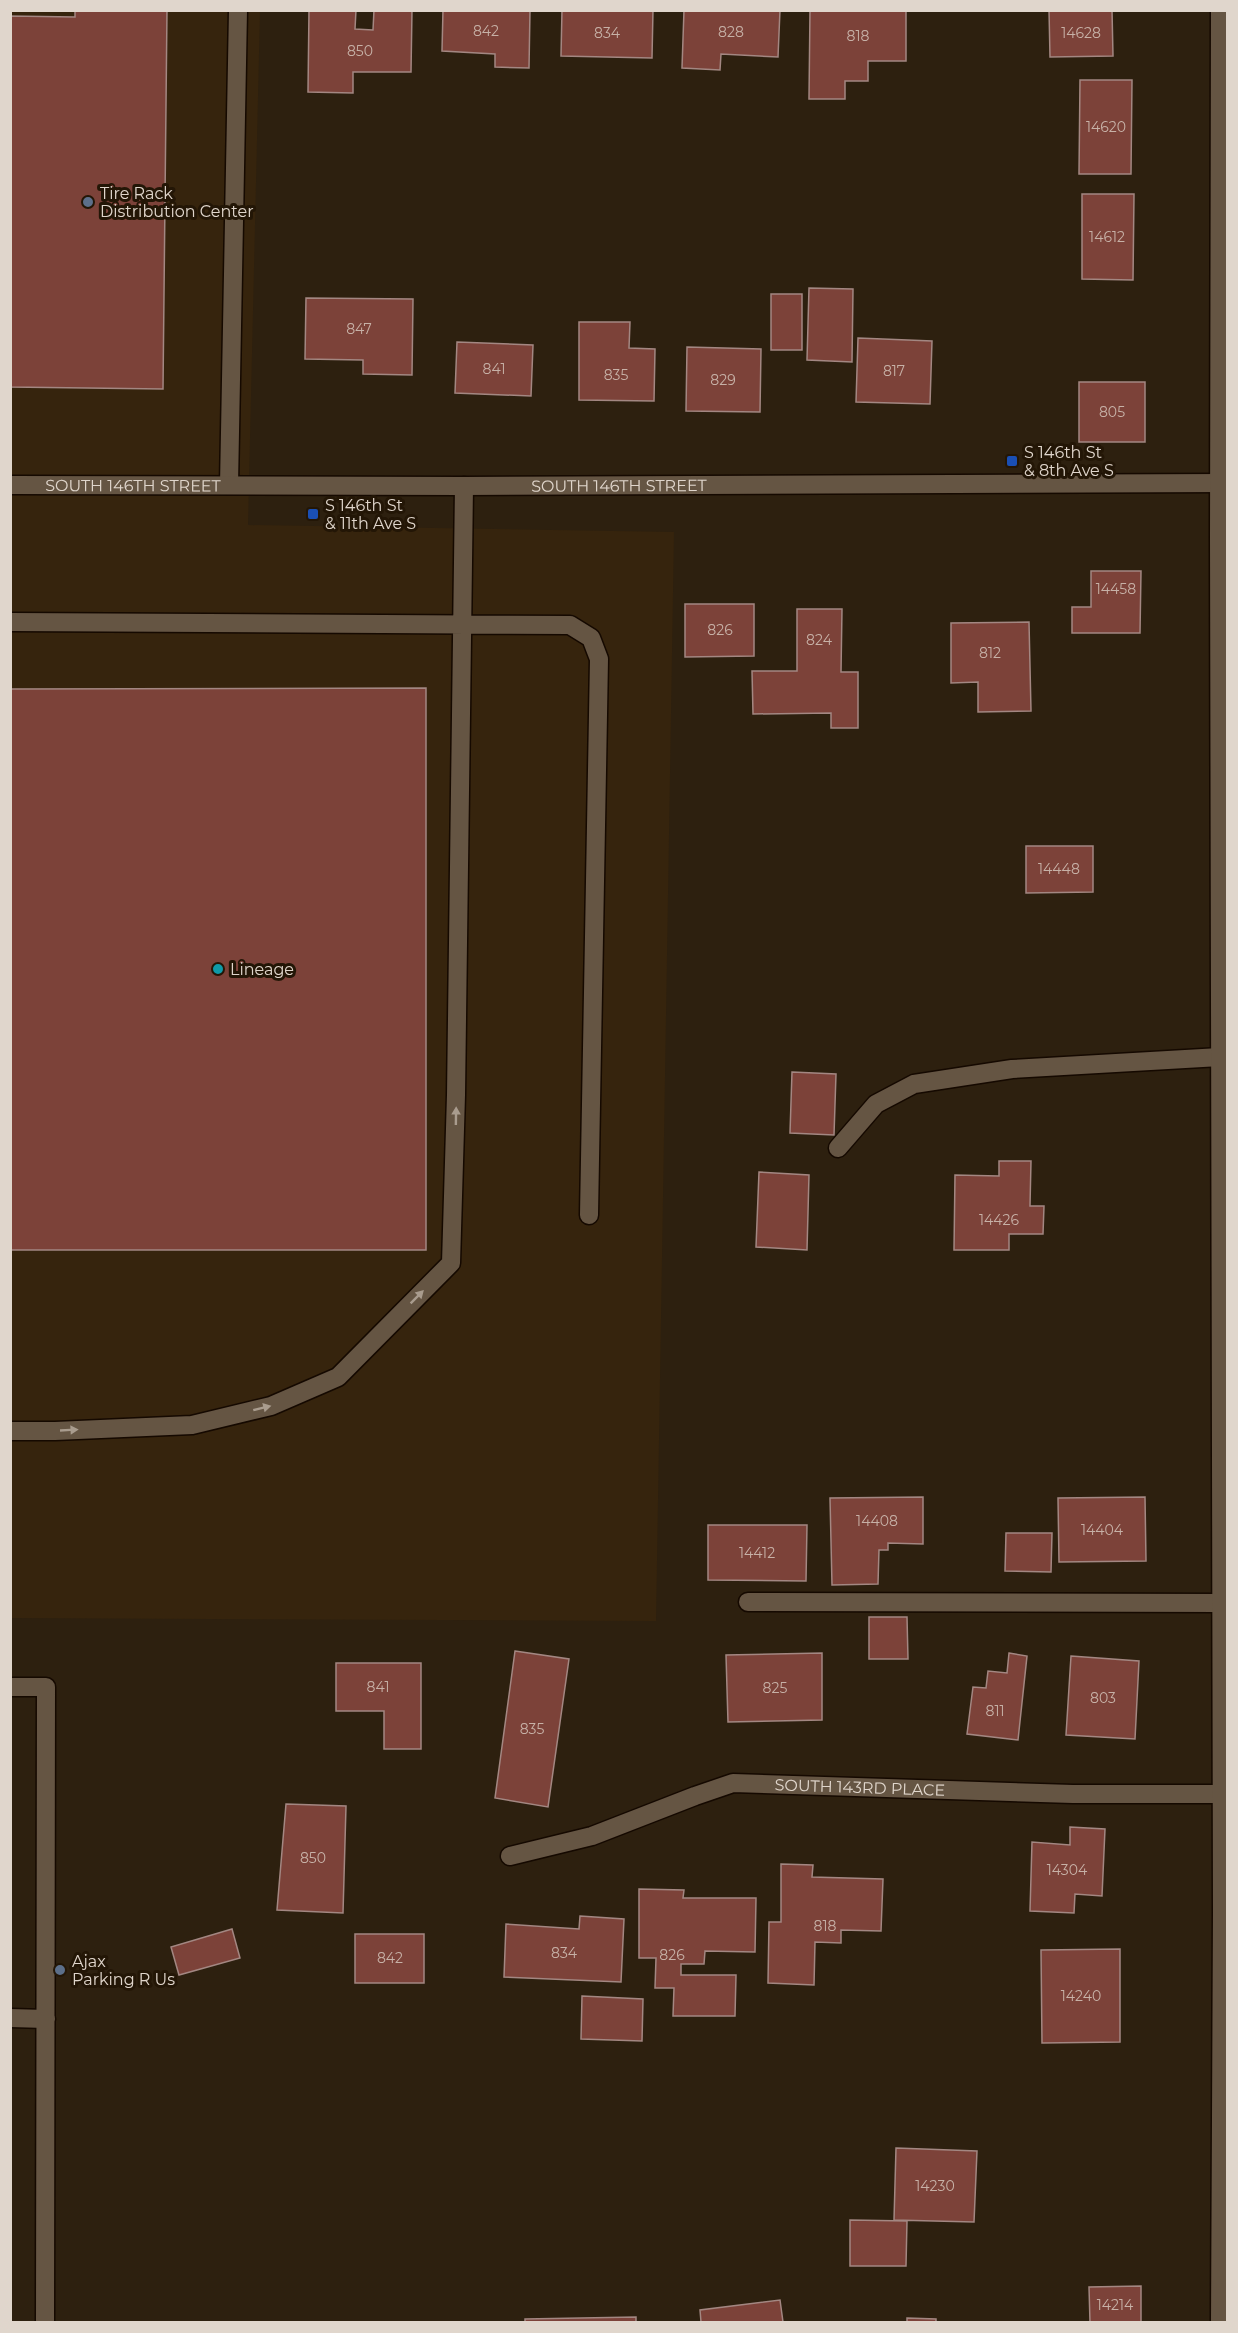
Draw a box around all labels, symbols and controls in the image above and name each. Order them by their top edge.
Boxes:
house number: 842 [473,22,499,40]
house number: 828 [718,23,744,41]
house number: 834 [594,24,621,42]
house number: 14628 [1061,24,1101,42]
house number: 818 [847,27,870,45]
house number: 850 [347,42,373,60]
house number: 14620 [1086,118,1126,136]
place label: Tire Rack Distribution Center [100,184,254,221]
marker: Tire Rack Distribution Center [81,195,95,209]
house number: 14612 [1089,228,1125,246]
house number: 847 [346,320,372,338]
house number: 841 [483,360,505,378]
house number: 817 [883,362,905,380]
house number: 835 [604,366,628,384]
house number: 829 [710,371,736,389]
house number: 805 [1099,403,1125,421]
place label: S 146th St & 8th Ave S [1024,443,1114,480]
marker: S 146th St & 8th Ave S [1005,454,1019,468]
street label: SOUTH 146TH STREET [45,476,222,495]
street label: SOUTH 146TH STREET [531,476,708,496]
place label: S 146th St & 11th Ave S [325,496,416,533]
marker: S 146th St & 11th Ave S [306,507,320,521]
house number: 14458 [1096,580,1136,598]
house number: 826 [707,621,733,639]
house number: 824 [806,631,833,649]
house number: 812 [979,644,1001,662]
house number: 14448 [1038,860,1080,878]
place label: Lineage [230,960,294,979]
marker: Lineage [211,962,225,976]
one-way arrow [451,1107,460,1126]
house number: 14426 [979,1211,1019,1229]
one-way arrow [410,1291,424,1305]
one-way arrow [253,1403,271,1413]
one-way arrow [59,1426,78,1435]
house number: 14408 [856,1512,898,1530]
house number: 14404 [1081,1521,1124,1539]
house number: 14412 [739,1544,775,1562]
house number: 841 [367,1678,389,1696]
house number: 825 [763,1679,787,1697]
house number: 803 [1090,1689,1116,1707]
house number: 811 [985,1702,1005,1720]
house number: 835 [520,1720,544,1738]
street label: SOUTH 143RD PLACE [774,1775,945,1800]
house number: 850 [300,1849,326,1867]
house number: 14304 [1047,1861,1088,1879]
house number: 818 [814,1917,837,1935]
house number: 834 [551,1944,578,1962]
house number: 826 [659,1946,685,1964]
house number: 842 [377,1949,403,1967]
place label: Ajax Parking R Us [72,1952,175,1989]
marker: Ajax Parking R Us [53,1963,67,1977]
house number: 14240 [1061,1987,1101,2005]
house number: 14230 [915,2177,955,2195]
house number: 14214 [1097,2296,1134,2314]

